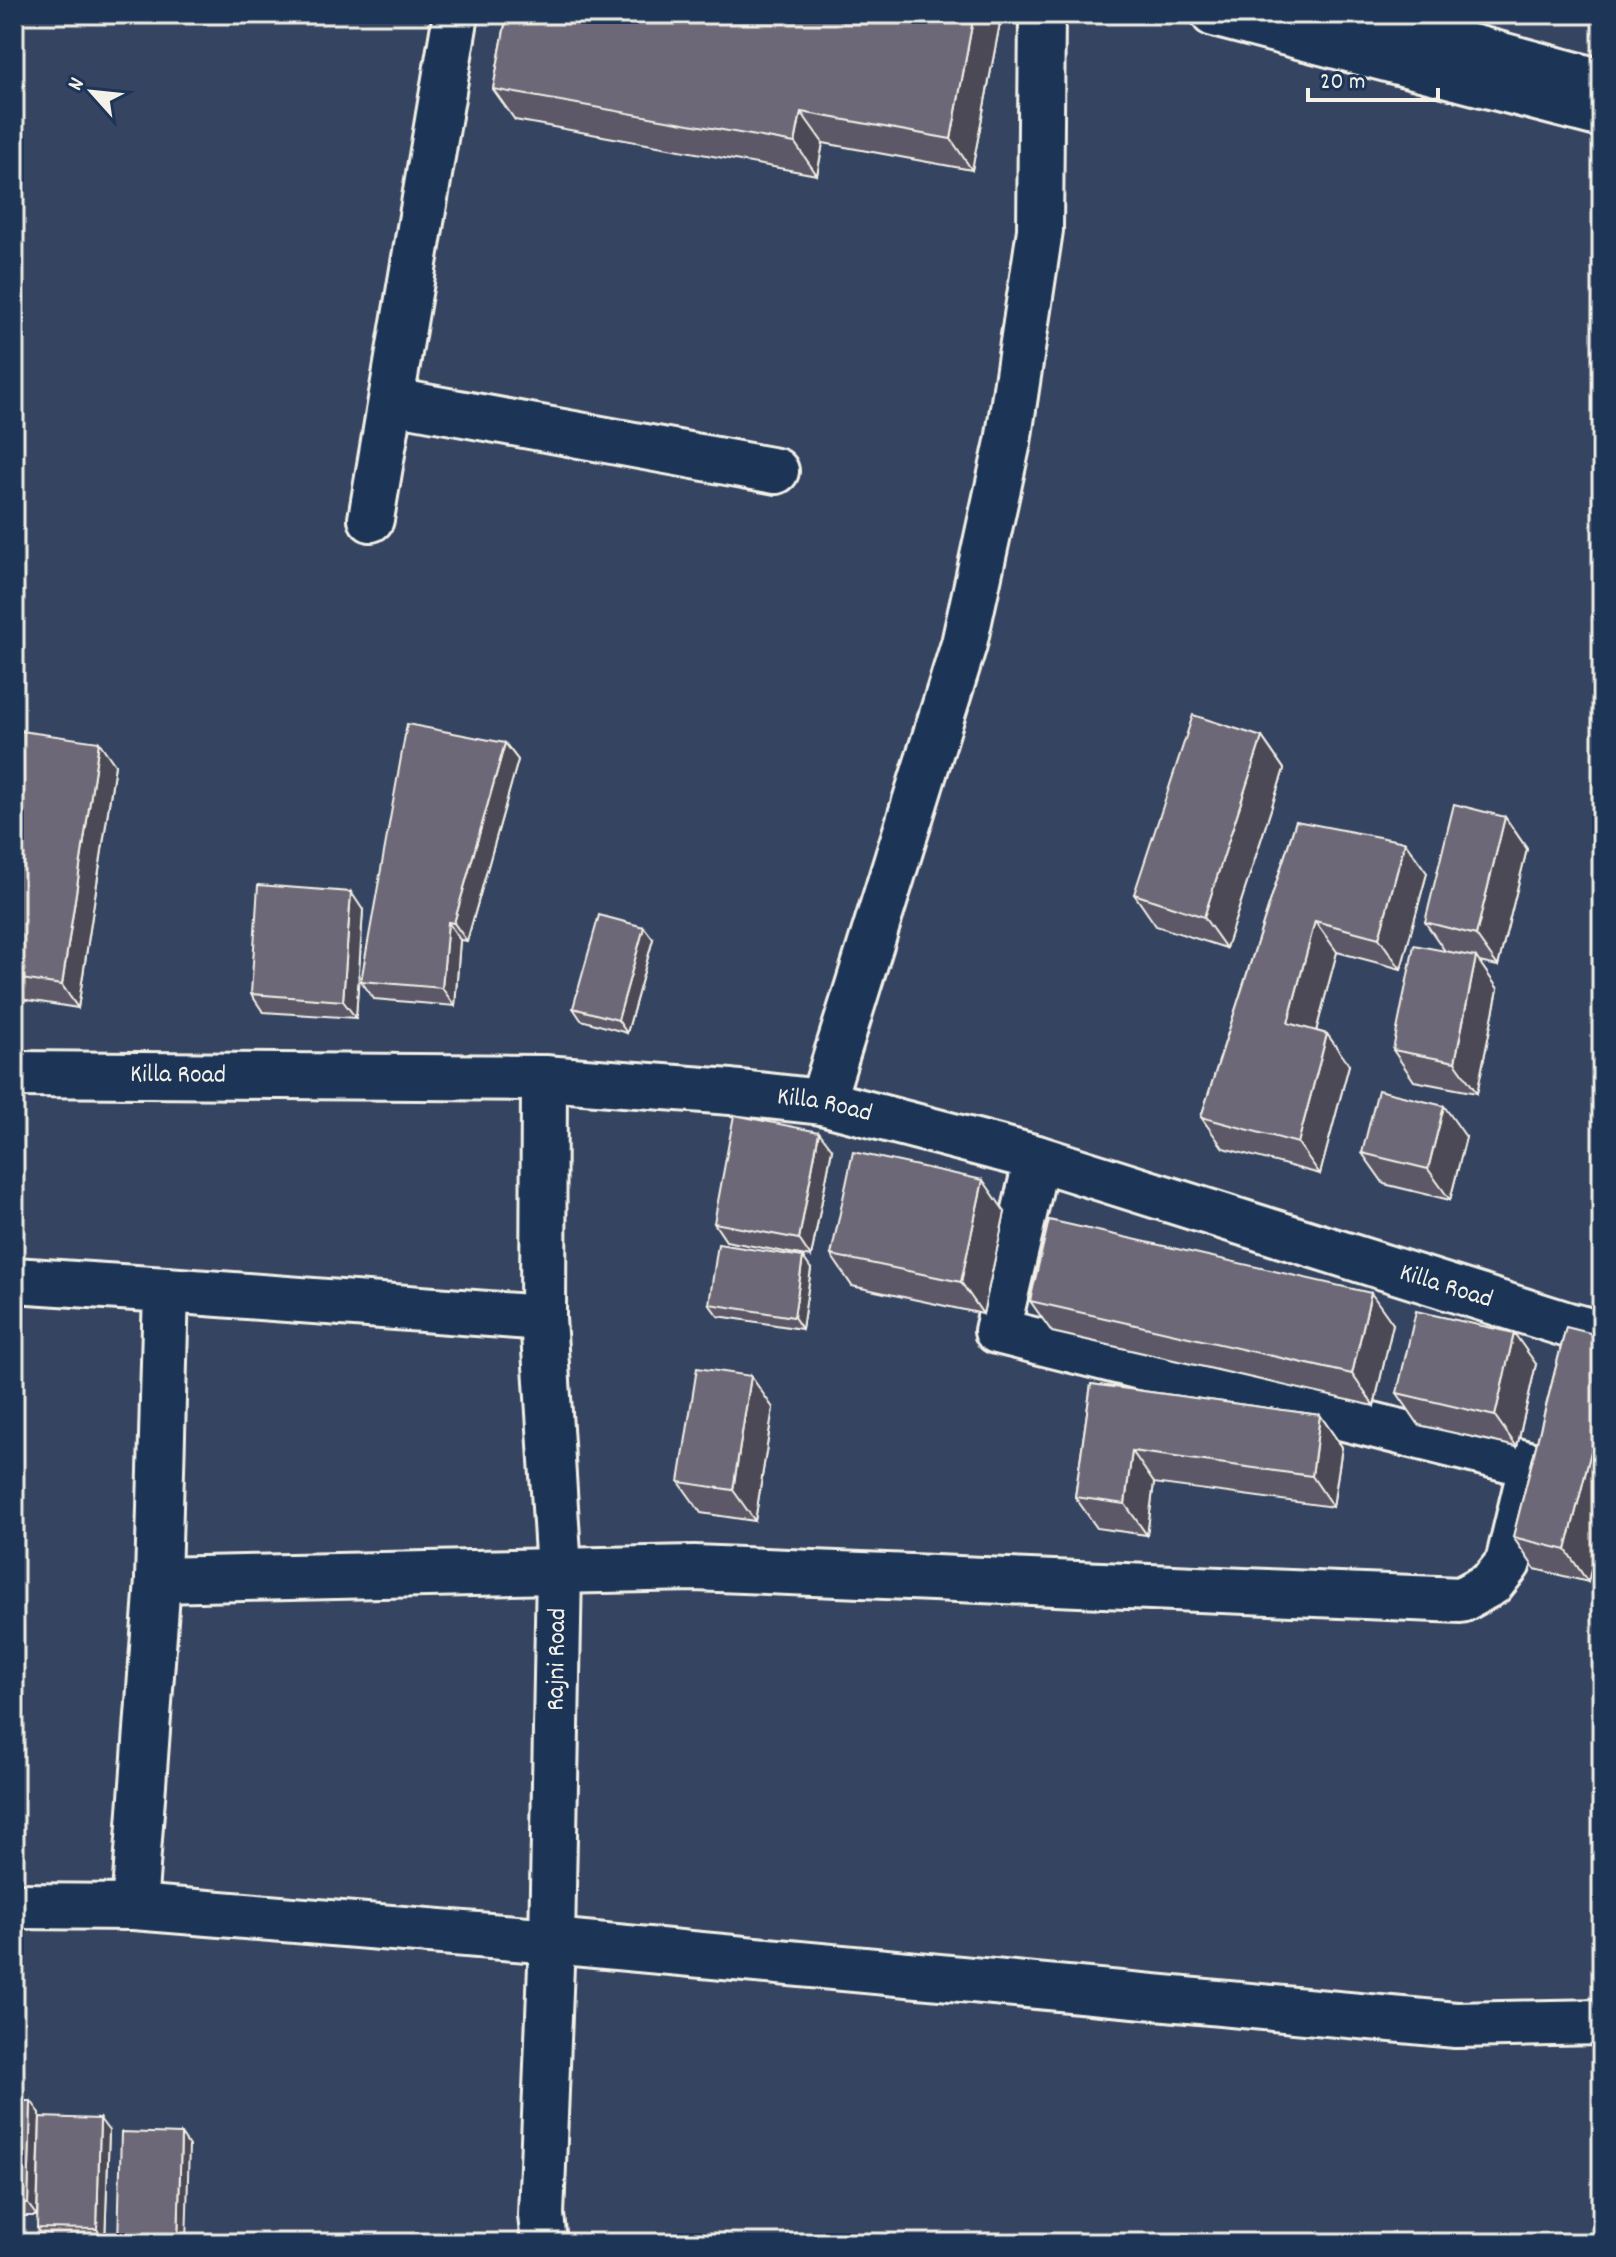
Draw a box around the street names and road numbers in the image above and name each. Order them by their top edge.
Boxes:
street label: Killa Road [130,1056,226,1094]
street label: Killa Road [775,1079,876,1133]
street label: Killa Road [1395,1255,1497,1319]
street label: Rajni Road [538,1608,577,1711]

